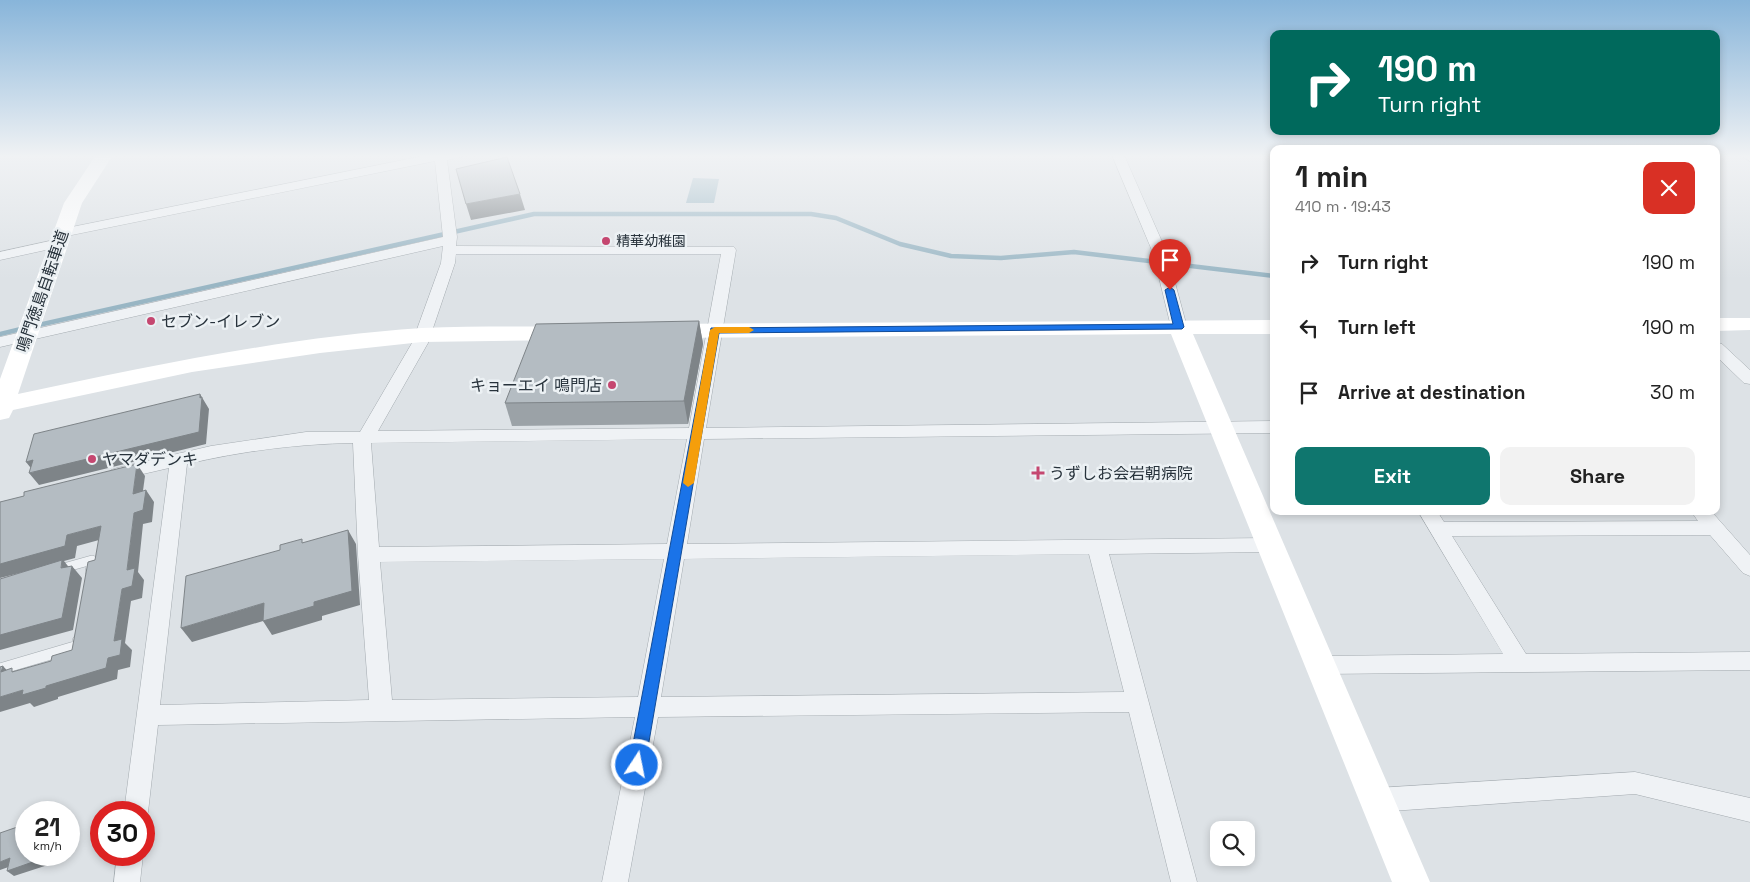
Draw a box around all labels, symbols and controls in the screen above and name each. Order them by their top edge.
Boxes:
text: 190 m [1378,47,1477,91]
icon: right [1295,50,1360,115]
text: Turn right [1378,90,1481,118]
text: 1 min [1295,157,1368,196]
button: close [1643,162,1695,214]
text: 410 m · 19:43 [1295,196,1391,217]
street label: 鳴門徳島自転車道 [12,227,73,355]
place label: 精華幼稚園 [616,232,686,250]
marker: 精華幼稚園 [600,235,612,247]
pin [1149,239,1191,290]
icon: arrive [1156,246,1184,274]
icon: right [1295,249,1323,277]
text: Turn right [1338,250,1428,275]
text: 190 m [1642,250,1695,275]
place label: セブン-イレブン [161,311,280,332]
icon: left [1295,314,1323,342]
marker: セブン-イレブン [145,315,157,327]
text: Turn left [1338,315,1416,340]
text: 190 m [1642,315,1695,340]
place label: キョーエイ 鳴門店 [470,375,602,396]
marker: キョーエイ 鳴門店 [606,379,618,391]
icon: arrive [1295,379,1323,407]
text: Arrive at destination [1338,380,1526,405]
text: 30 m [1650,380,1695,405]
button: Exit [1295,447,1490,505]
button: Share [1500,447,1695,505]
place label: ヤマダデンキ [102,449,198,470]
marker: ヤマダデンキ [86,453,98,465]
place label: うずしお会岩朝病院 [1049,463,1193,484]
marker: うずしお会岩朝病院 [1031,466,1045,480]
position arrow [610,738,662,790]
speed limit sign: 30 [90,801,155,866]
text: 21 [34,811,61,843]
map controls [1210,821,1255,866]
button: search [1210,821,1255,866]
text: km/h [33,838,62,854]

